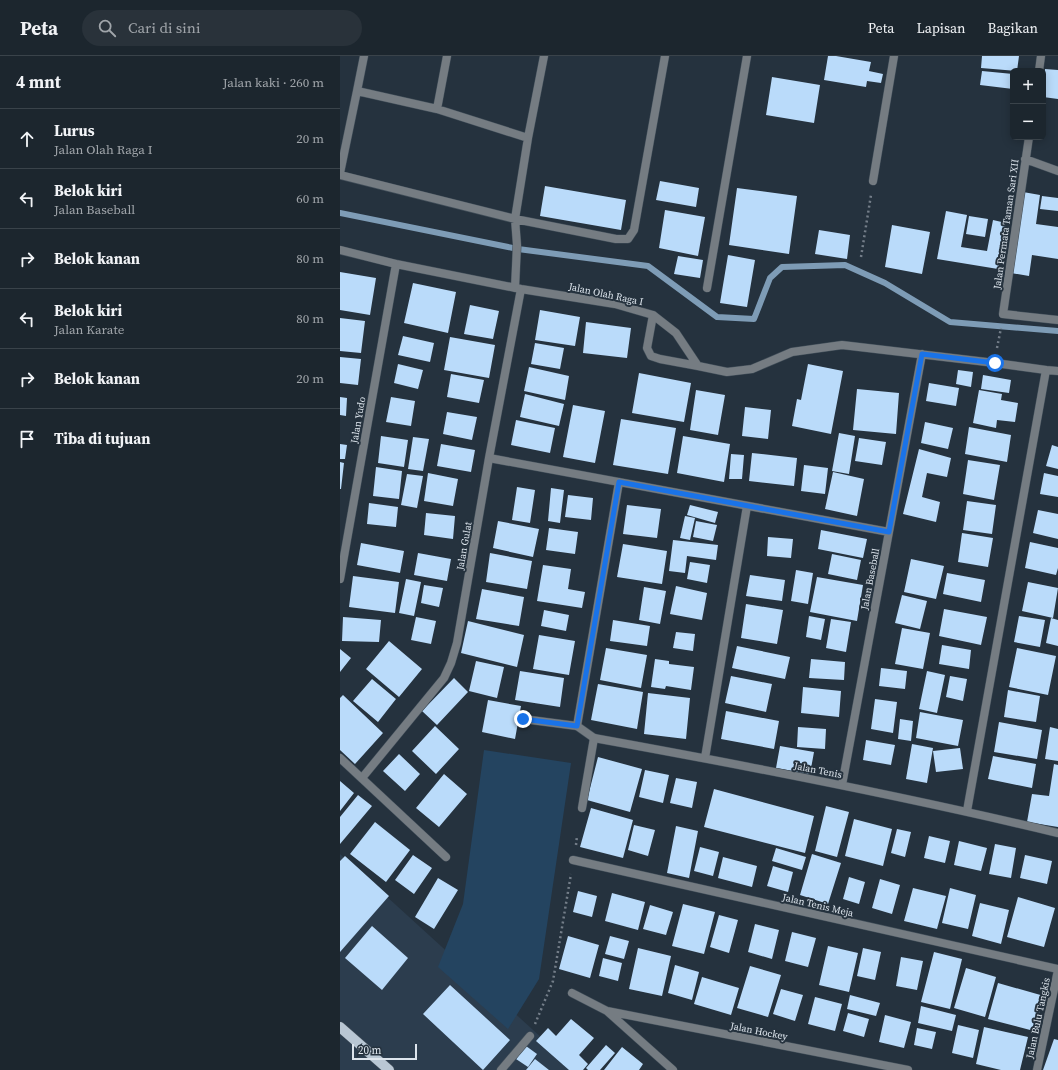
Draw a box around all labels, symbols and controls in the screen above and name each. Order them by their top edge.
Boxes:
search box [82,10,362,46]
text: Peta [20,15,58,41]
icon: search [96,17,118,39]
text: Cari di sini [128,17,200,38]
text: Peta [868,18,894,38]
text: Lapisan [916,18,966,38]
text: Bagikan [988,18,1038,38]
map controls [1010,68,1046,140]
button: + [1010,68,1046,104]
text: 4 mnt [16,70,61,94]
text: Jalan kaki · 260 m [223,74,324,91]
button: − [1010,104,1046,140]
text: Lurus [54,120,95,141]
icon: ahead [16,128,38,150]
text: 20 m [296,130,324,147]
text: Jalan Olah Raga I [54,141,153,158]
street label: Jalan Permata Taman Sari XII [990,158,1022,291]
text: Belok kiri [54,180,122,201]
icon: left [16,188,38,210]
text: 60 m [296,190,324,207]
text: Jalan Baseball [54,201,135,218]
icon: right [16,248,38,270]
text: Belok kanan [54,248,140,269]
text: 80 m [296,250,324,267]
street label: Jalan Olah Raga I [567,280,645,308]
text: Belok kiri [54,300,122,321]
icon: left [16,308,38,330]
text: 80 m [296,310,324,327]
text: Jalan Karate [54,321,124,338]
route start [986,354,1004,372]
icon: right [16,368,38,390]
text: Belok kanan [54,368,140,389]
text: 20 m [296,370,324,387]
street label: Jalan Yudo [347,395,369,445]
icon: arrive [16,428,38,450]
text: Tiba di tujuan [54,428,150,449]
street label: Jalan Gulat [453,520,475,572]
street label: Jalan Baseball [857,547,882,612]
route end [514,710,532,728]
street label: Jalan Tenis [792,759,843,781]
street label: Jalan Tenis Meja [780,890,856,920]
street label: Jalan Bulu Tangkis [1023,976,1053,1061]
street label: Jalan Hockey [728,1019,790,1043]
scale bar [352,1042,417,1061]
text: 20 m [358,1043,381,1058]

